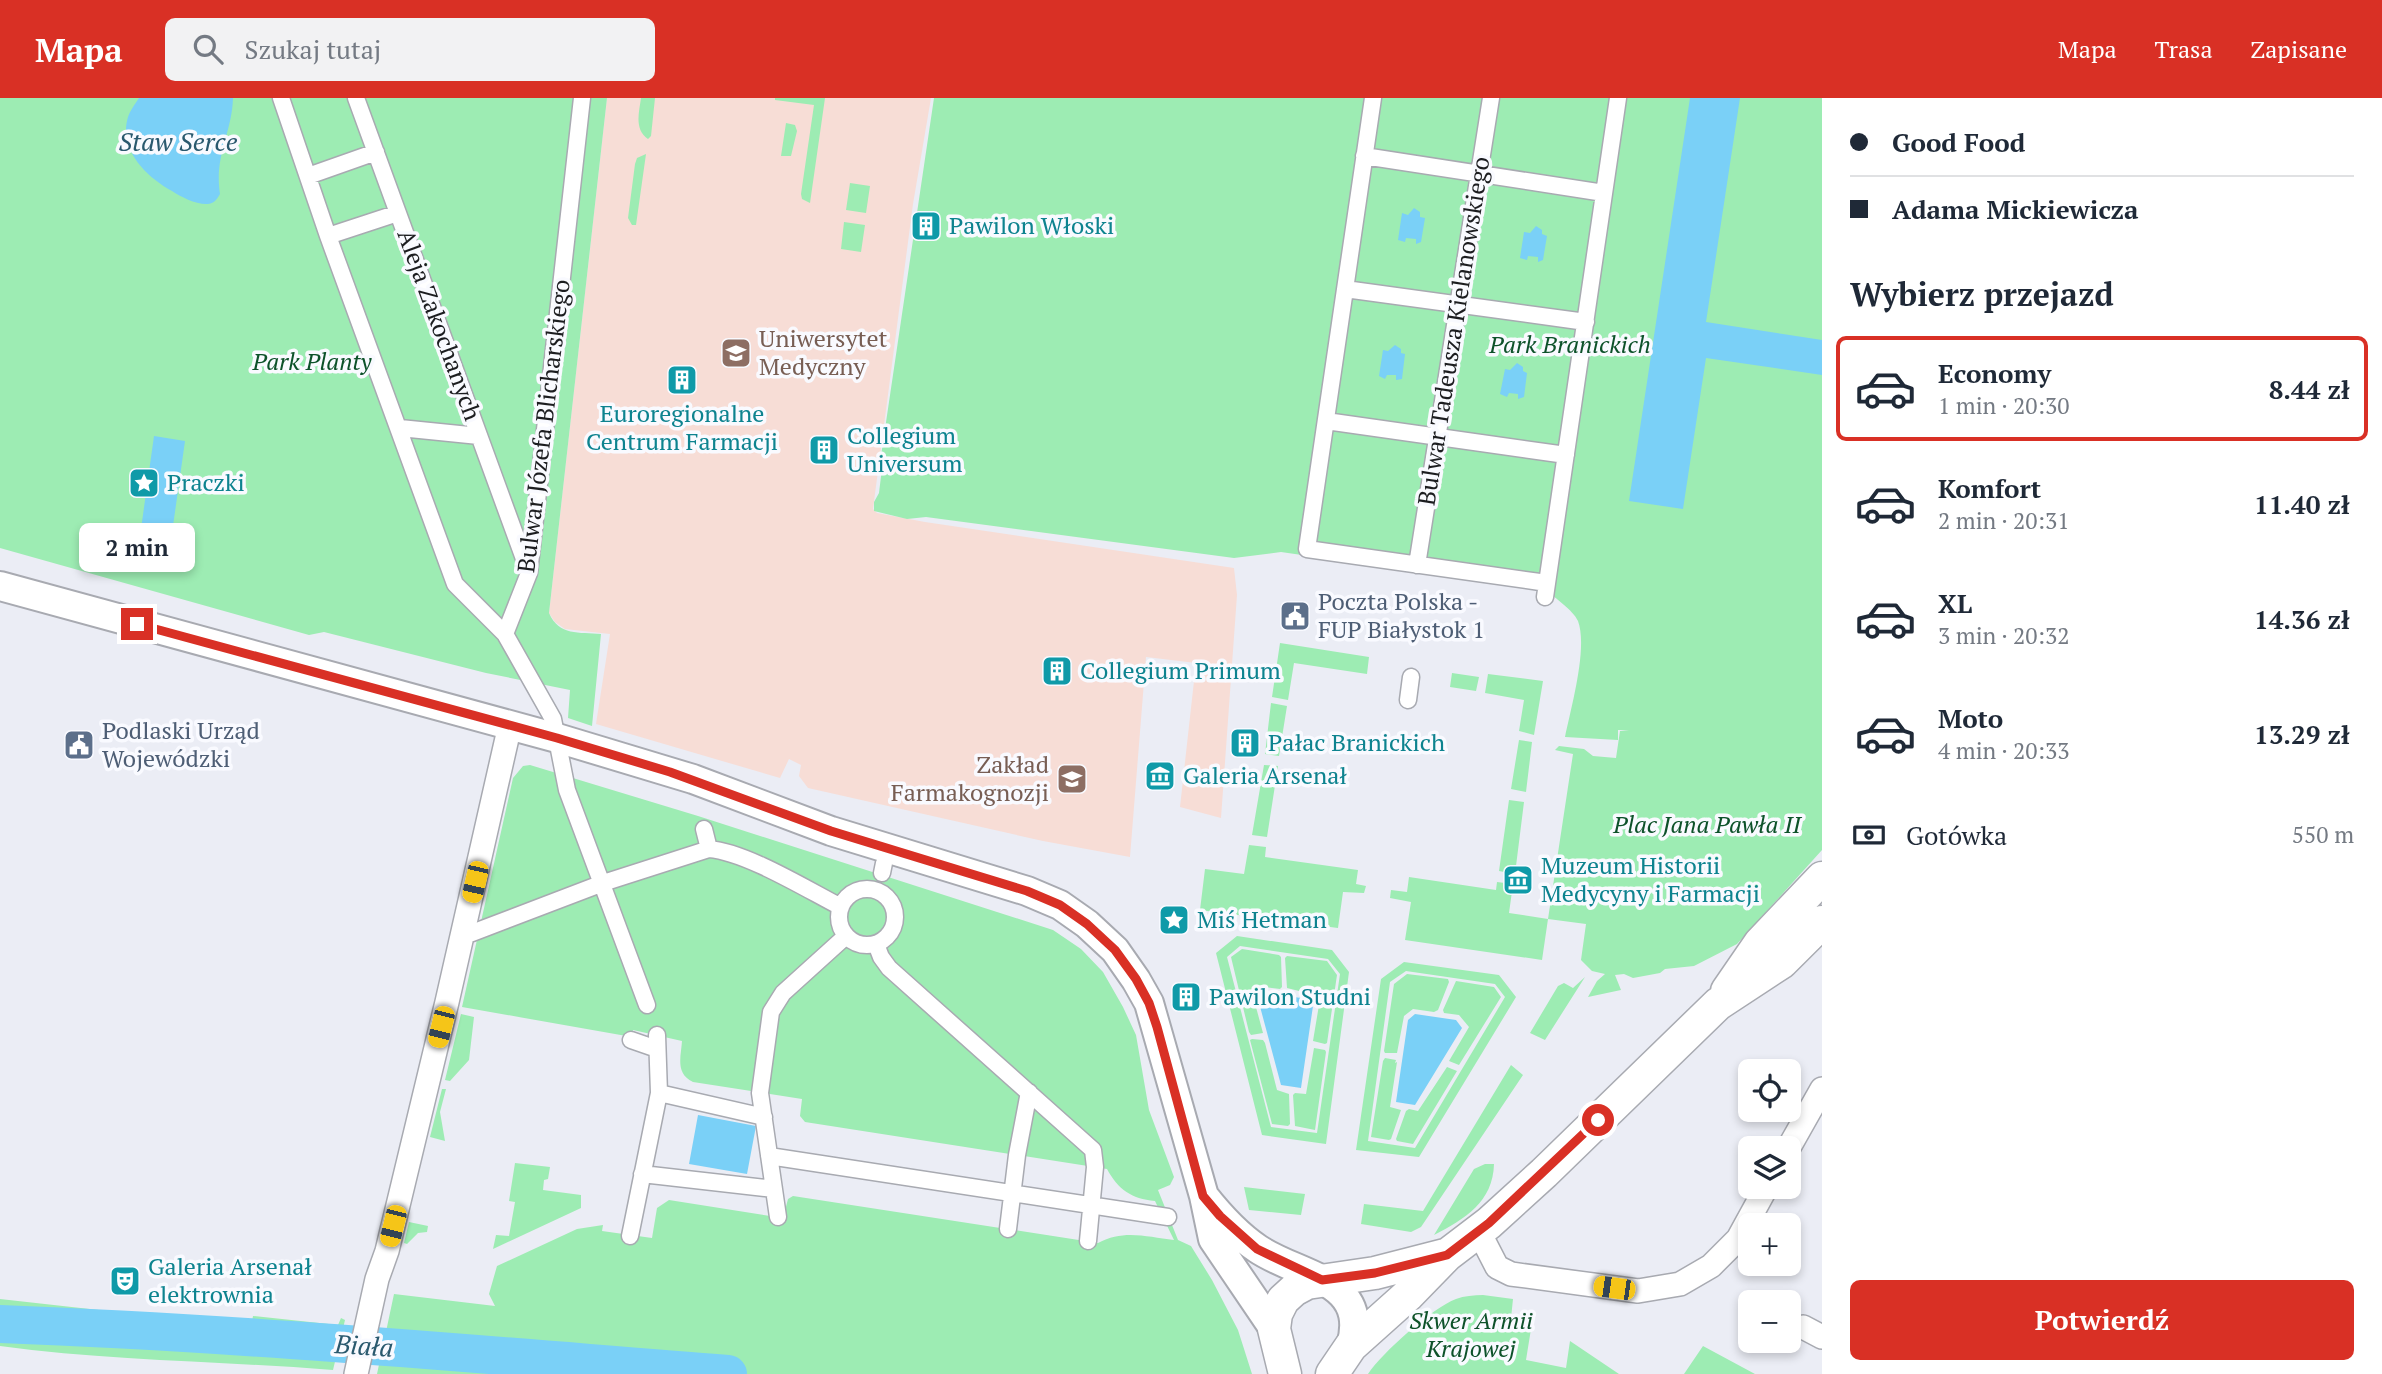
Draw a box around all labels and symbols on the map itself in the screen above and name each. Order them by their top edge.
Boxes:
water label: Staw Serce [119,124,238,158]
street label: Bulwar Tadeusza Kielanowskiego [1410,154,1496,508]
building icon: Pawilon Włoski [909,209,943,243]
place label: Pawilon Włoski [949,209,1114,241]
street label: Aleja Zakochanych [390,225,489,425]
street label: Bulwar Józefa Blicharskiego [509,278,577,574]
place label: Uniwersytet Medyczny [759,322,888,382]
park label: Park Branickich [1488,328,1651,360]
school or university icon: Uniwersytet Medyczny [719,336,753,370]
park label: Park Planty [251,345,373,377]
building icon: Euroregionalne Centrum Farmacji [665,363,699,397]
place label: Euroregionalne Centrum Farmacji [586,397,778,457]
place label: Collegium Universum [847,419,963,479]
building icon: Collegium Universum [807,433,841,467]
place icon: Praczki [127,466,161,500]
place label: Praczki [167,466,245,498]
callout: 2 min [79,522,195,572]
place label: Poczta Polska - FUP Białystok 1 [1318,585,1485,645]
public building icon: Poczta Polska - FUP Białystok 1 [1278,599,1312,633]
route end [121,608,153,640]
building icon: Collegium Primum [1040,654,1074,688]
place label: Collegium Primum [1080,654,1281,686]
place label: Podlaski Urząd Wojewódzki [102,714,260,774]
building icon: Pałac Branickich [1228,726,1262,760]
place label: Pałac Branickich [1268,726,1445,758]
public building icon: Podlaski Urząd Wojewódzki [62,728,96,762]
place label: Zakład Farmakognozji [891,748,1049,808]
museum icon: Galeria Arsenał [1143,759,1177,793]
place label: Galeria Arsenał [1183,759,1347,791]
school or university icon: Zakład Farmakognozji [1055,762,1089,796]
park label: Plac Jana Pawła II [1612,808,1802,840]
place label: Muzeum Historii Medycyny i Farmacji [1541,849,1760,909]
car [461,859,490,905]
museum icon: Muzeum Historii Medycyny i Farmacji [1501,863,1535,897]
place icon: Miś Hetman [1157,903,1191,937]
place label: Miś Hetman [1197,903,1327,935]
building icon: Pawilon Studni [1169,980,1203,1014]
place label: Pawilon Studni [1209,980,1371,1012]
car [426,1004,457,1050]
route start [1582,1104,1614,1136]
car [378,1203,409,1249]
place label: Galeria Arsenał elektrownia [148,1250,312,1310]
theatre icon: Galeria Arsenał elektrownia [108,1264,142,1298]
car [1592,1275,1637,1301]
park label: Skwer Armii Krajowej [1409,1304,1533,1364]
water label: Biała [333,1326,394,1364]

